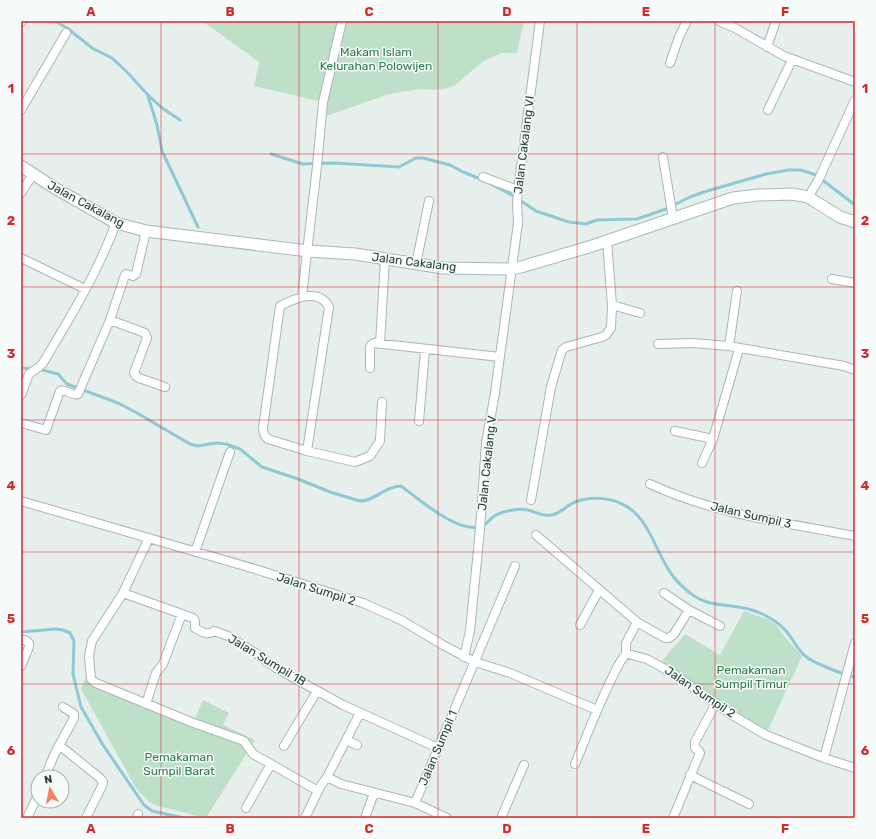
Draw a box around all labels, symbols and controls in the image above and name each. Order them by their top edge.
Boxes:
text: A [86,4,96,19]
text: B [225,4,235,19]
text: C [364,4,374,19]
text: D [502,4,512,19]
text: E [642,4,650,19]
text: F [781,4,789,19]
park label: Makam Islam Kelurahan Polowijen [320,45,432,73]
text: 1 [8,81,14,96]
text: 1 [862,81,868,96]
street label: Jalan Cakalang VI [511,95,537,195]
street label: Jalan Cakalang [45,178,127,230]
text: 2 [7,213,15,228]
text: 2 [861,213,869,228]
street label: Jalan Cakalang [371,250,457,274]
text: 3 [7,346,16,361]
text: 3 [861,346,870,361]
street label: Jalan Cakalang V [475,415,499,511]
text: 4 [7,478,16,493]
text: 4 [861,478,870,493]
street label: Jalan Sumpil 3 [709,499,793,531]
street label: Jalan Sumpil 2 [275,570,357,608]
text: 5 [7,611,15,626]
text: 5 [861,611,869,626]
street label: Jalan Sumpil 1B [226,631,308,689]
street label: Jalan Sumpil 2 [662,663,738,721]
park label: Pemakaman Sumpil Timur [714,663,788,691]
street label: Jalan Sumpil 1 [416,708,460,788]
text: 6 [7,743,16,758]
text: 6 [861,743,870,758]
park label: Pemakaman Sumpil Barat [143,750,215,778]
north arrow [30,769,70,809]
text: N [43,773,53,787]
text: A [86,821,96,836]
text: B [225,821,235,836]
text: C [364,821,374,836]
text: D [502,821,512,836]
text: E [642,821,650,836]
text: F [781,821,789,836]

